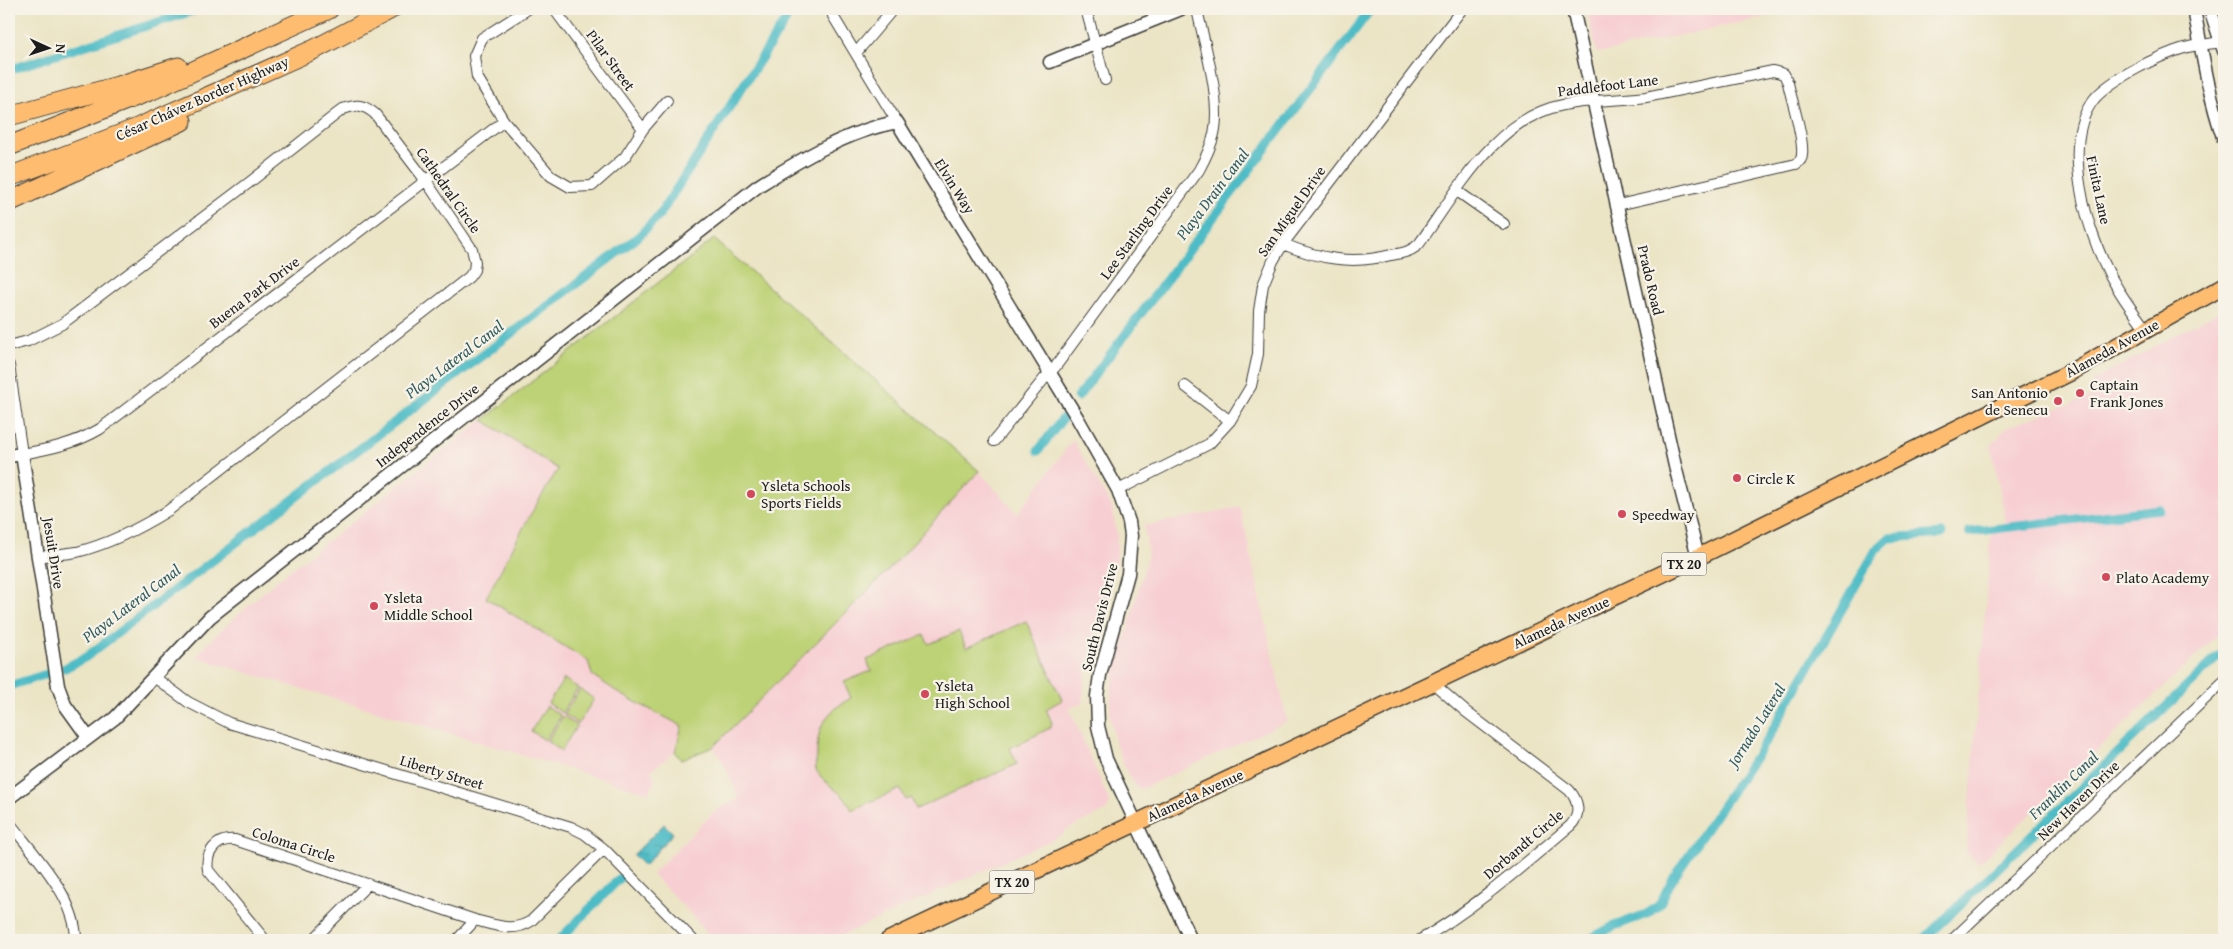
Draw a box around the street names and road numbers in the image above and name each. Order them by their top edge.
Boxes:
street label: Pilar Street [582,25,641,95]
street label: César Chávez Border Highway [112,50,292,146]
street label: Paddlefoot Lane [1557,68,1659,102]
street label: Cathedral Circle [412,143,486,237]
street label: Elvin Way [930,154,981,218]
street label: Finita Lane [2081,154,2117,226]
street label: San Miguel Drive [1252,161,1330,261]
street label: Lee Starling Drive [1095,181,1177,283]
street label: Prado Road [1633,243,1669,317]
street label: Buena Park Drive [204,251,304,333]
street label: Alameda Avenue [2061,314,2163,382]
street label: Independence Drive [371,378,483,472]
street label: Jesuit Drive [38,514,70,590]
road number: TX 20 [1662,552,1706,576]
street label: South Davis Drive [1075,561,1123,673]
street label: Alameda Avenue [1509,590,1613,654]
street label: Liberty Street [398,749,487,795]
street label: New Haven Drive [2032,755,2124,845]
street label: Alameda Avenue [1143,763,1247,827]
street label: Dorbandt Circle [1478,804,1568,884]
street label: Coloma Circle [250,821,338,867]
road number: TX 20 [990,870,1034,894]

